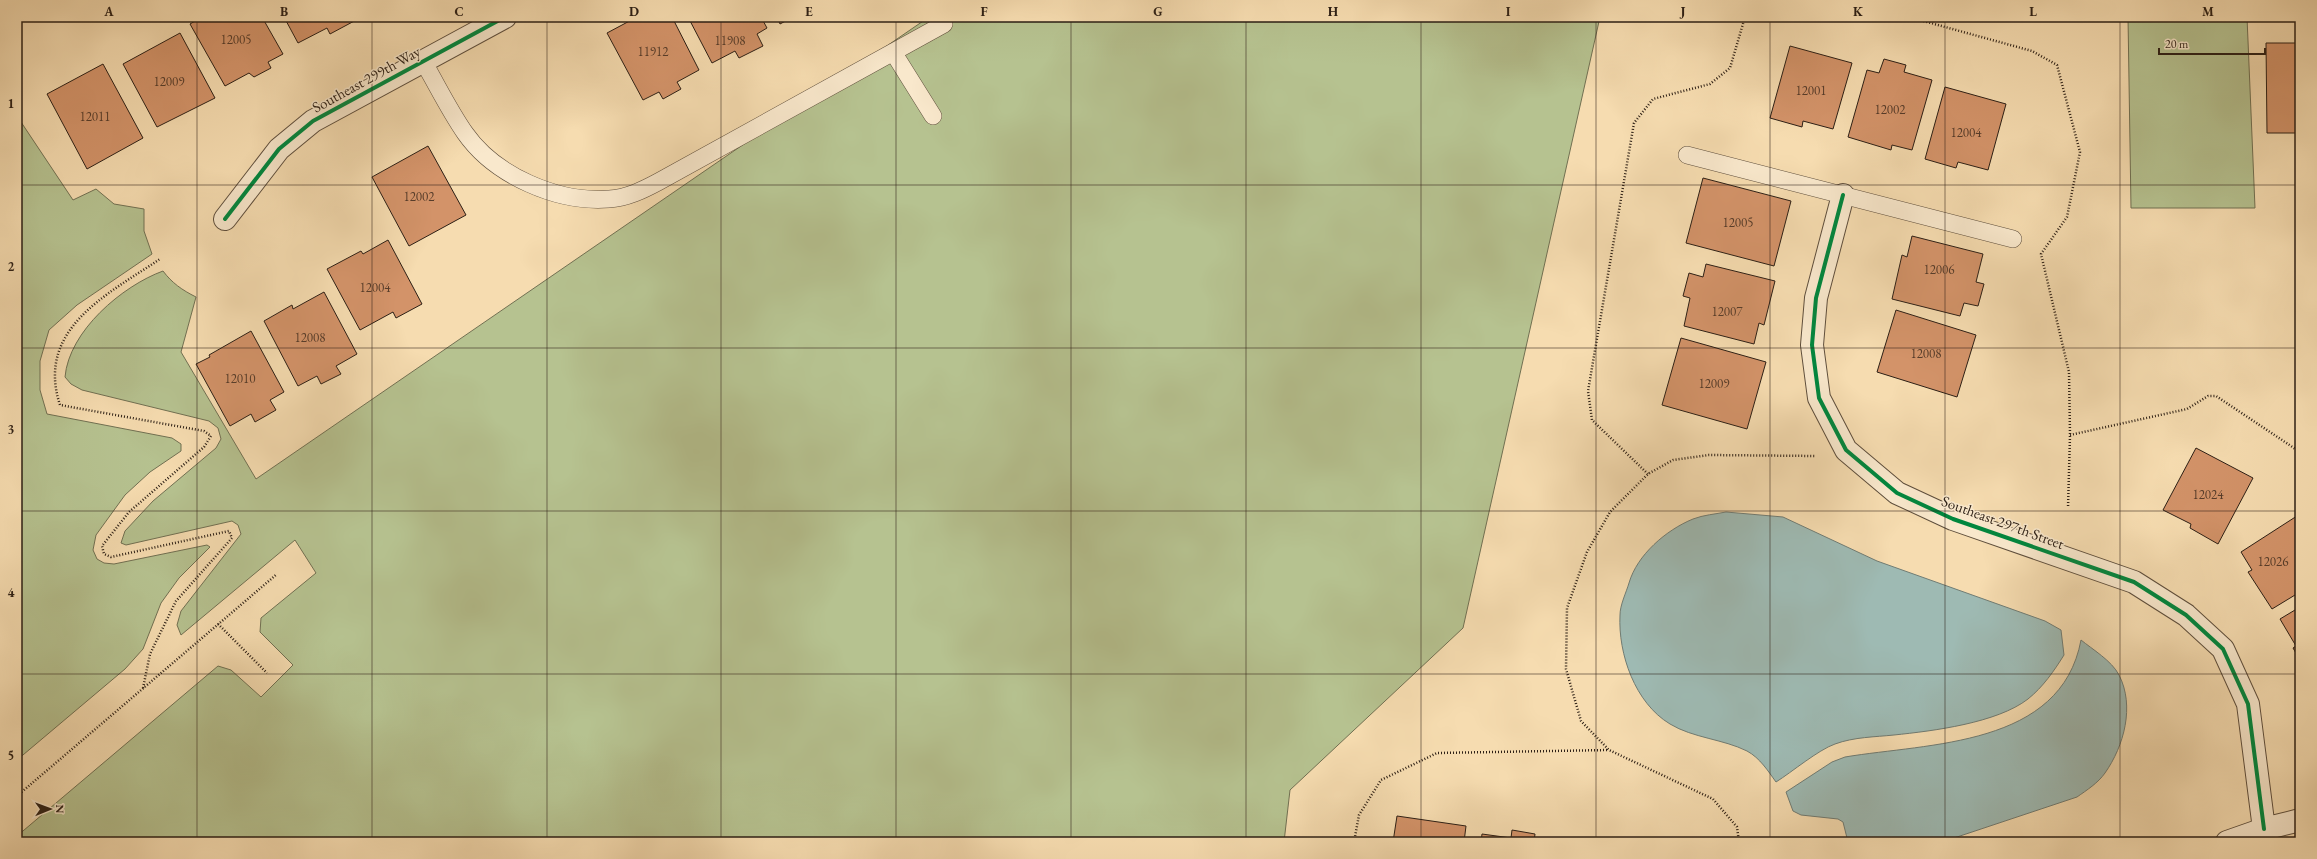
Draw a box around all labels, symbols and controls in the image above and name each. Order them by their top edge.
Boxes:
text: A [103,3,114,20]
text: B [280,3,288,20]
text: C [454,3,464,20]
text: D [629,3,639,20]
text: E [805,3,813,20]
text: F [980,3,988,20]
text: G [1153,3,1163,20]
text: H [1328,3,1339,20]
text: I [1506,3,1511,20]
text: J [1679,3,1686,20]
text: K [1853,3,1864,20]
text: L [2029,3,2037,20]
text: M [2202,3,2214,20]
scale bar [2159,30,2265,56]
house number: 12005 [220,31,252,48]
house number: 11908 [714,32,746,49]
text: 20 m [2165,36,2189,52]
street label: Southeast 299th Way [309,41,424,117]
house number: 11912 [637,43,669,60]
house number: 12009 [153,73,185,90]
house number: 12001 [1795,82,1827,99]
text: 1 [8,95,15,112]
house number: 12002 [1874,101,1906,118]
house number: 12011 [79,108,111,125]
house number: 12004 [1950,124,1982,141]
house number: 12002 [403,188,435,205]
house number: 12005 [1722,214,1754,231]
text: 2 [8,258,15,275]
house number: 12006 [1923,261,1955,278]
house number: 12004 [359,279,391,296]
house number: 12007 [1711,303,1743,320]
house number: 12008 [294,329,326,346]
house number: 12008 [1910,345,1942,362]
house number: 12010 [224,370,256,387]
house number: 12009 [1698,375,1730,392]
text: 3 [8,421,15,438]
house number: 12024 [2192,486,2224,503]
street label: Southeast 297th Street [1939,491,2067,553]
house number: 12026 [2257,553,2289,570]
text: 4 [8,584,15,601]
text: 5 [8,747,14,764]
north arrow [30,789,70,829]
text: N [53,804,67,813]

